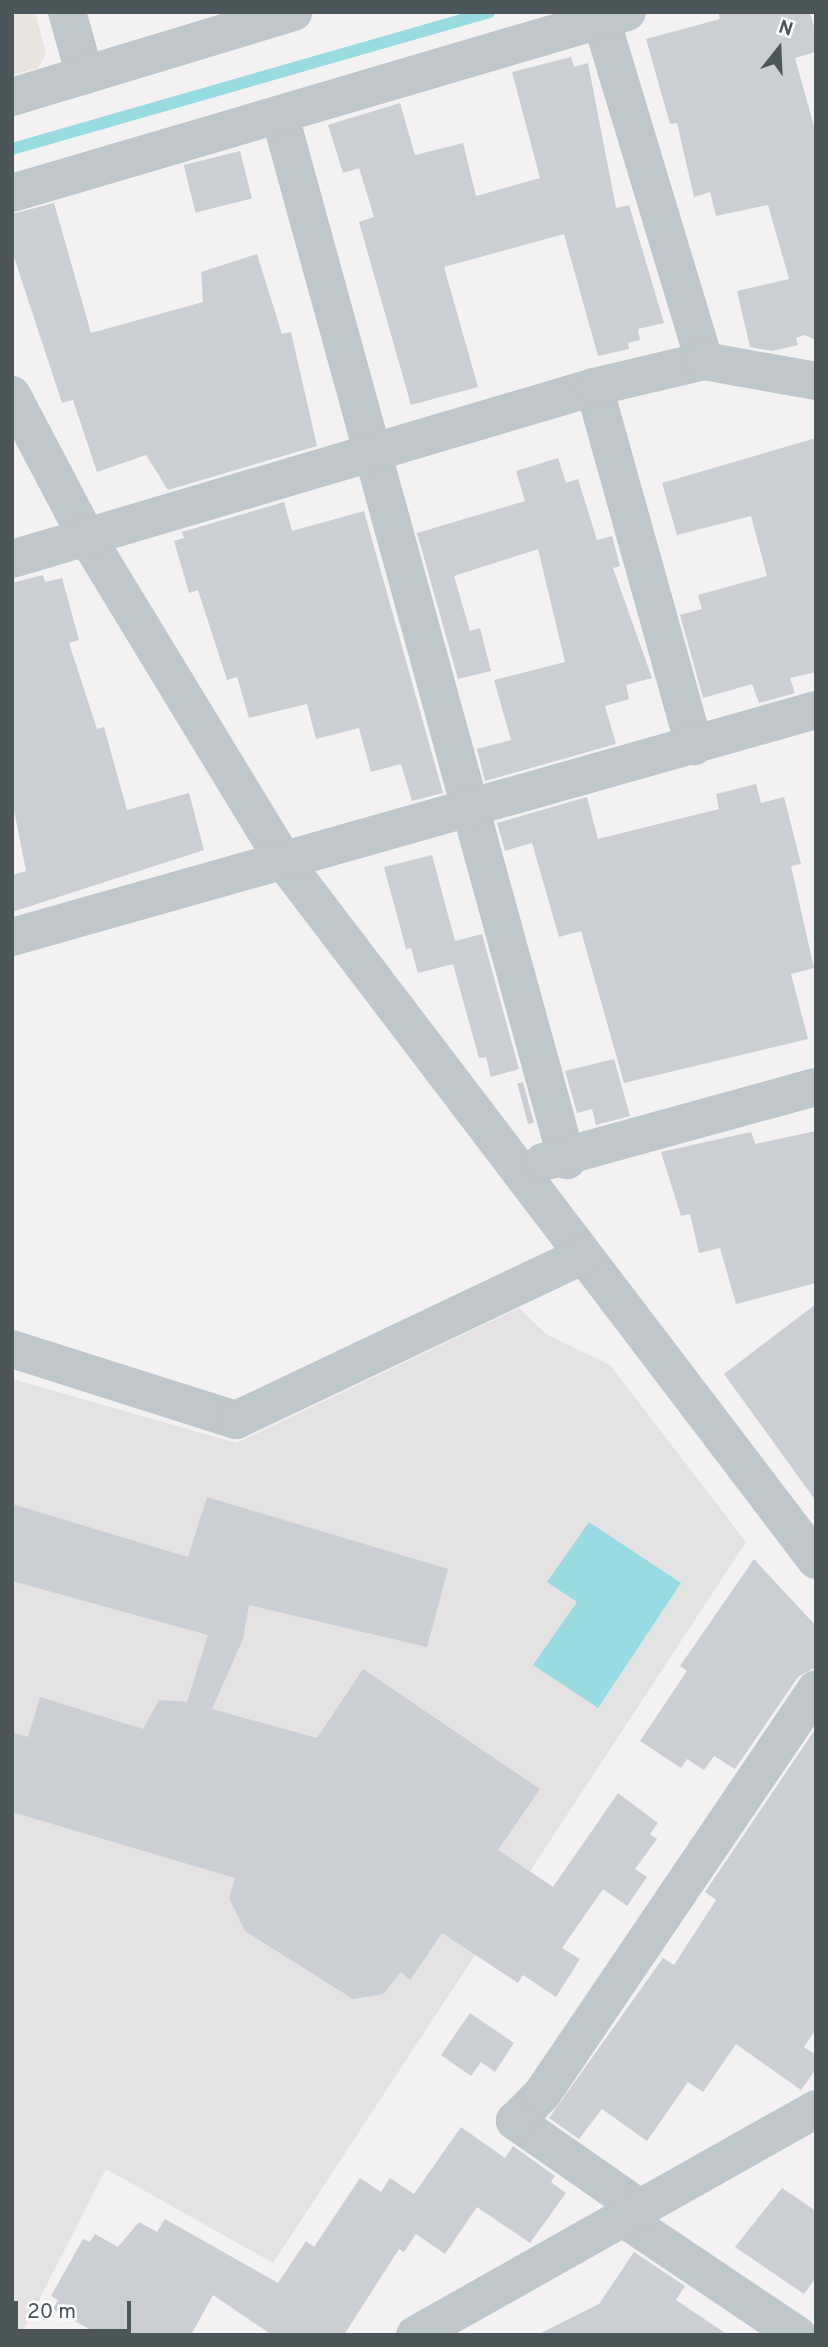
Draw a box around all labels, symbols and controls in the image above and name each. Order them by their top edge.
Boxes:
north arrow [744,14,814,84]
text: N [775,16,796,43]
scale bar [18,2288,135,2332]
text: 20 m [27,2299,76,2326]

